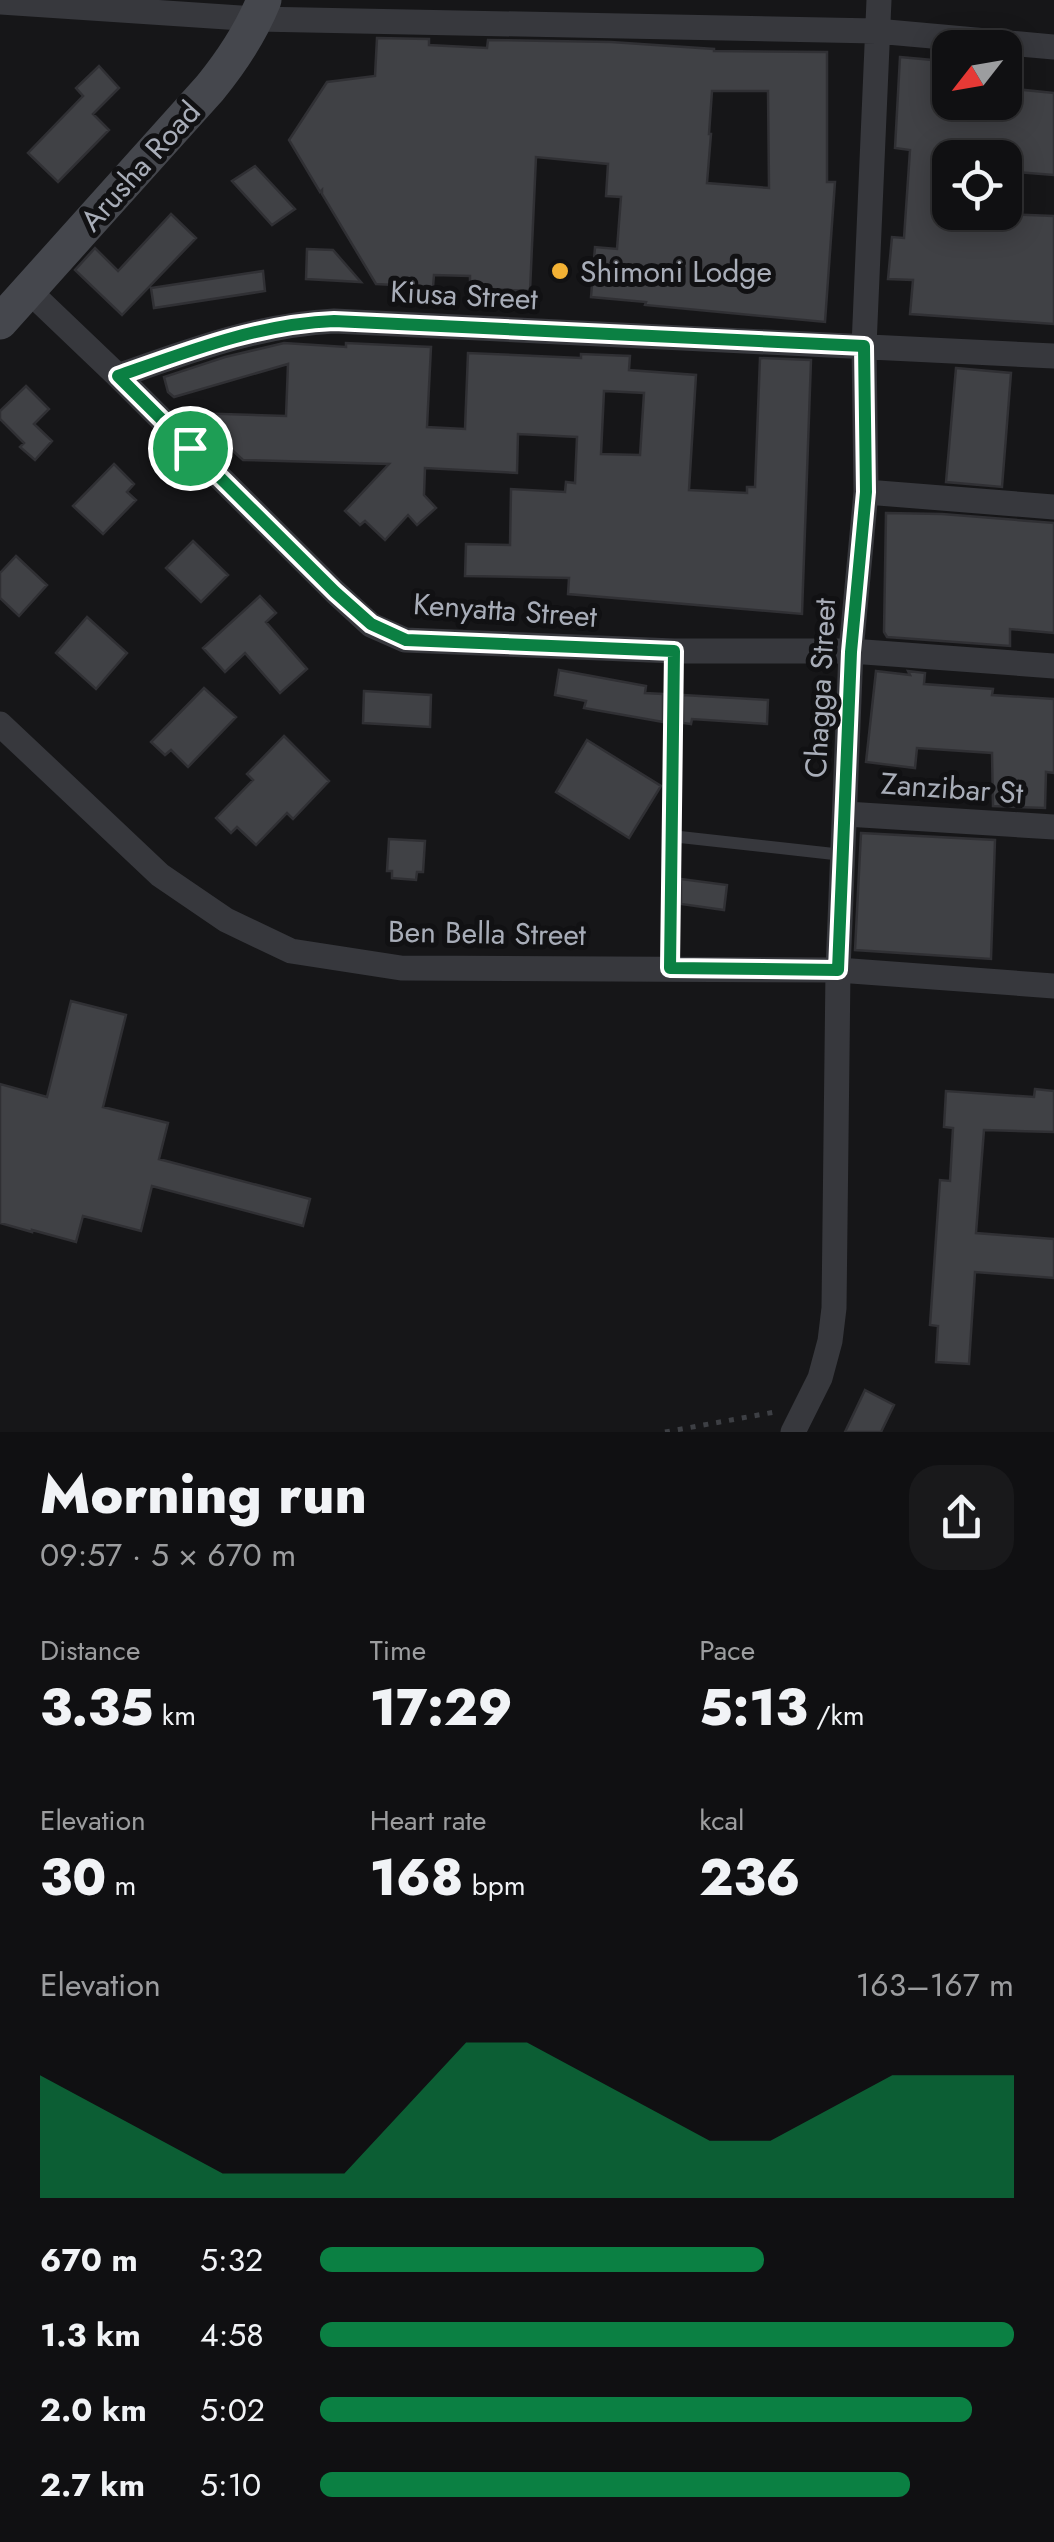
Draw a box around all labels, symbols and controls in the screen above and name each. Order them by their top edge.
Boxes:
north arrow [932,30,1022,120]
map controls [932,30,1022,230]
street label: Arusha Road [70,91,210,241]
button: locate [932,140,1022,230]
place label: Shimoni Lodge [580,250,772,293]
marker: Shimoni Lodge [549,260,571,282]
street label: Kiusa Street [389,270,540,320]
pin [148,406,233,491]
icon: arrive [163,421,218,476]
street label: Kenyatta Street [412,582,599,638]
street label: Chagga Street [794,596,846,779]
street label: Zanzibar St [879,762,1025,814]
street label: Ben Bella Street [388,910,587,956]
text: Morning run [40,1454,367,1534]
button: share [909,1465,1014,1570]
text: 09:57 · 5 × 670 m [40,1532,296,1578]
text: Distance [40,1630,140,1671]
text: Time [370,1630,426,1671]
text: Pace [699,1630,755,1671]
text: 3.35 [40,1671,153,1744]
text: 17:29 [370,1671,513,1744]
text: 5:13 [699,1671,808,1744]
text: km [153,1695,196,1736]
text: /km [808,1695,865,1736]
text: Elevation [40,1800,146,1841]
text: Heart rate [370,1800,487,1841]
text: kcal [699,1800,745,1841]
text: 30 [40,1841,106,1914]
text: 168 [370,1841,463,1914]
text: 236 [699,1841,800,1914]
text: m [106,1865,136,1906]
text: bpm [463,1865,526,1906]
text: Elevation [40,1962,161,2008]
text: 163–167 m [856,1962,1014,2008]
text: 670 m [40,2237,138,2283]
text: 5:32 [200,2237,263,2283]
text: 1.3 km [40,2312,141,2358]
text: 4:58 [200,2312,264,2358]
text: 2.0 km [40,2387,147,2433]
text: 5:02 [200,2387,265,2433]
text: 2.7 km [40,2462,145,2508]
text: 5:10 [200,2462,261,2508]

